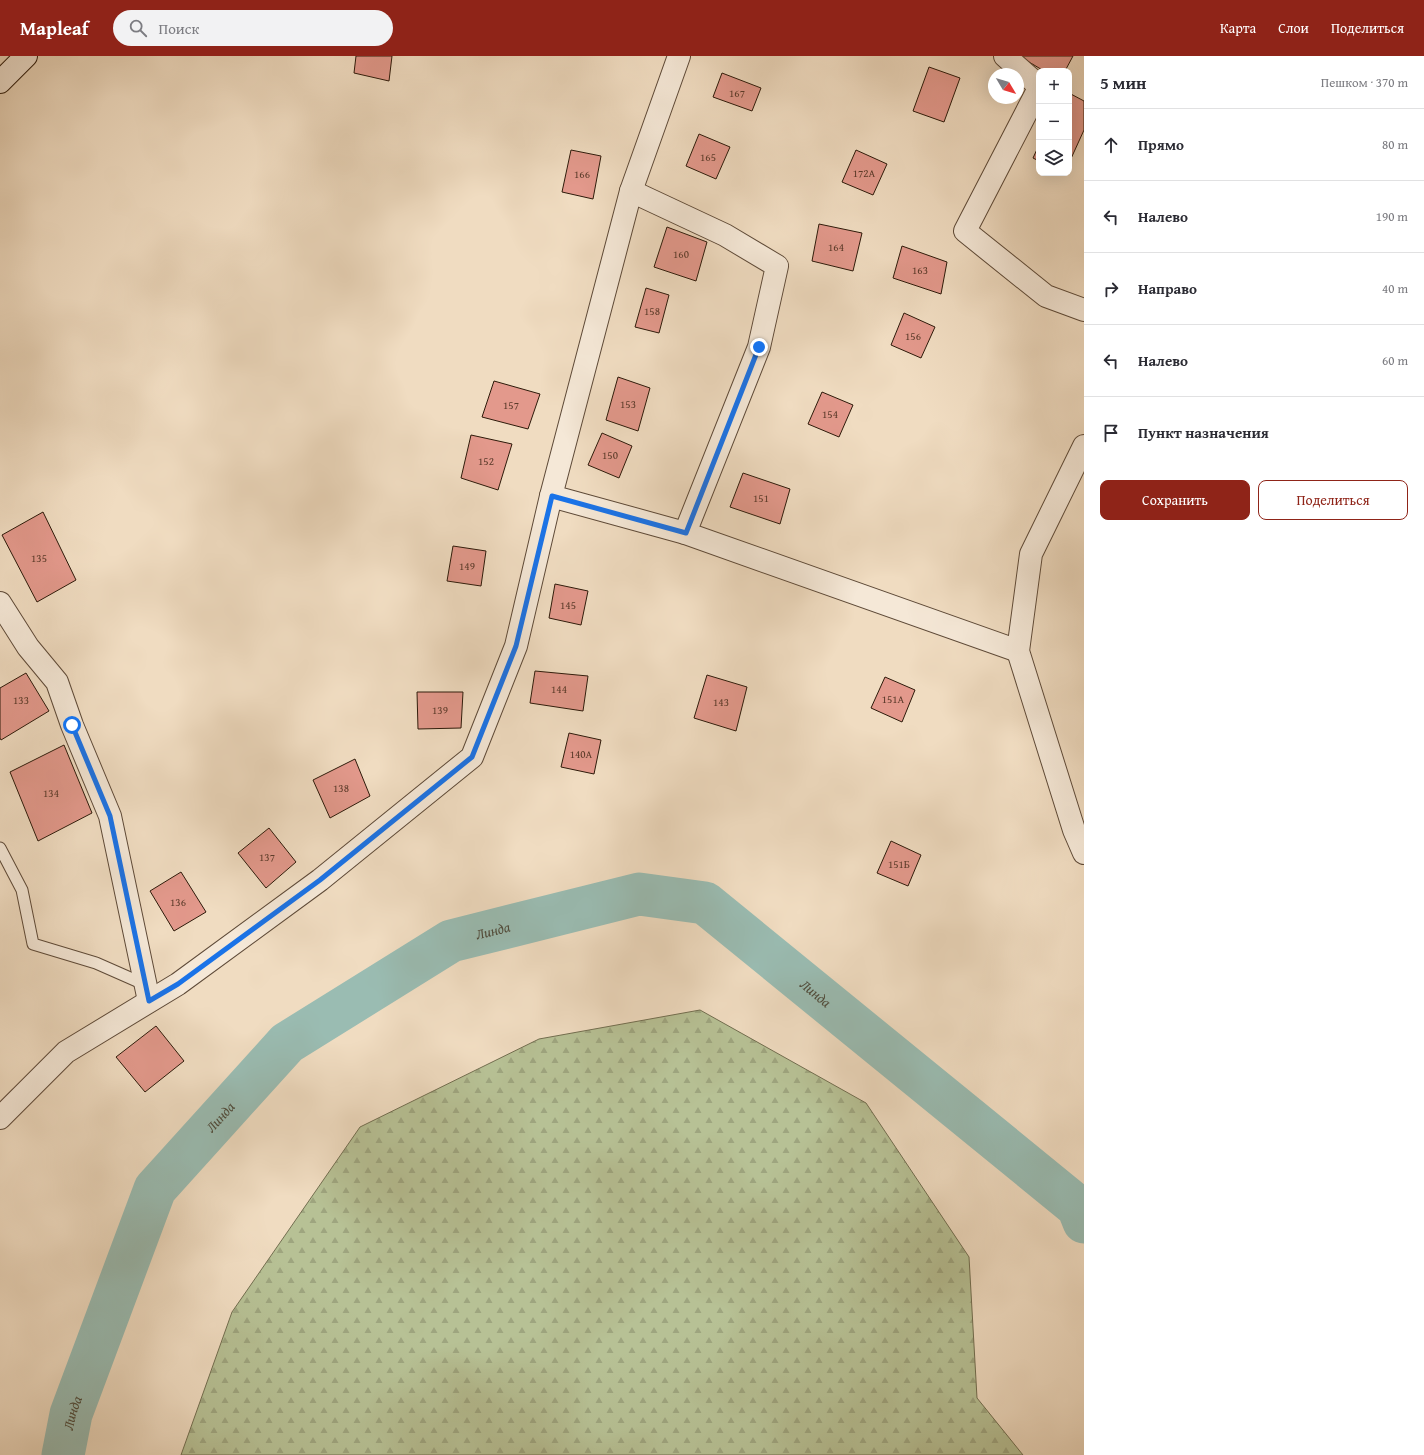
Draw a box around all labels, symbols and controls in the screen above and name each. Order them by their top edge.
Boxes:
search box [113,10,393,46]
text: Mapleaf [20,14,89,42]
icon: search [127,17,149,39]
text: Поиск [159,18,199,39]
text: Карта [1220,18,1256,38]
text: Слои [1278,18,1309,38]
text: Поделиться [1331,18,1404,38]
north arrow [988,68,1024,104]
map controls [1036,68,1072,176]
button: + [1036,68,1072,104]
text: 5 мин [1100,70,1146,95]
text: Пешком · 370 m [1321,73,1408,92]
house number: 167 [729,85,745,101]
button: − [1036,104,1072,140]
icon: ahead [1100,134,1122,156]
text: Прямо [1138,134,1184,155]
text: 80 m [1382,135,1408,154]
button: layers [1036,140,1072,176]
house number: 165 [700,149,716,165]
house number: 172А [853,165,876,181]
house number: 166 [574,166,590,182]
icon: left [1100,206,1122,228]
text: Налево [1138,206,1188,227]
text: 190 m [1376,207,1408,226]
house number: 164 [828,239,844,255]
house number: 160 [673,246,689,262]
house number: 163 [912,262,928,278]
icon: right [1100,278,1122,300]
text: Направо [1138,278,1197,299]
text: 40 m [1382,279,1408,298]
house number: 158 [644,303,660,319]
house number: 156 [905,328,921,344]
route end [750,338,768,356]
icon: left [1100,350,1122,372]
text: Налево [1138,350,1188,371]
text: 60 m [1382,351,1408,370]
house number: 153 [620,396,636,412]
house number: 157 [503,397,519,413]
house number: 154 [822,406,838,422]
icon: arrive [1100,422,1122,444]
text: Пункт назначения [1138,422,1269,443]
house number: 150 [602,447,618,463]
house number: 152 [478,453,494,469]
button: Сохранить [1100,480,1250,520]
button: Поделиться [1258,480,1408,520]
house number: 151 [753,490,769,506]
house number: 135 [31,550,47,566]
house number: 149 [459,558,475,574]
house number: 145 [560,597,576,613]
house number: 144 [551,681,567,697]
house number: 151А [882,691,905,707]
house number: 133 [13,692,29,708]
house number: 143 [713,694,729,710]
house number: 139 [432,702,448,718]
route start [63,716,81,734]
house number: 140А [570,746,593,762]
house number: 138 [333,780,349,796]
house number: 134 [43,785,59,801]
house number: 137 [259,849,275,865]
house number: 151Б [888,856,910,872]
house number: 136 [170,894,186,910]
water label: Линда [473,916,513,944]
water label: Линда [796,974,836,1012]
water label: Линда [201,1097,240,1137]
water label: Линда [58,1393,87,1432]

